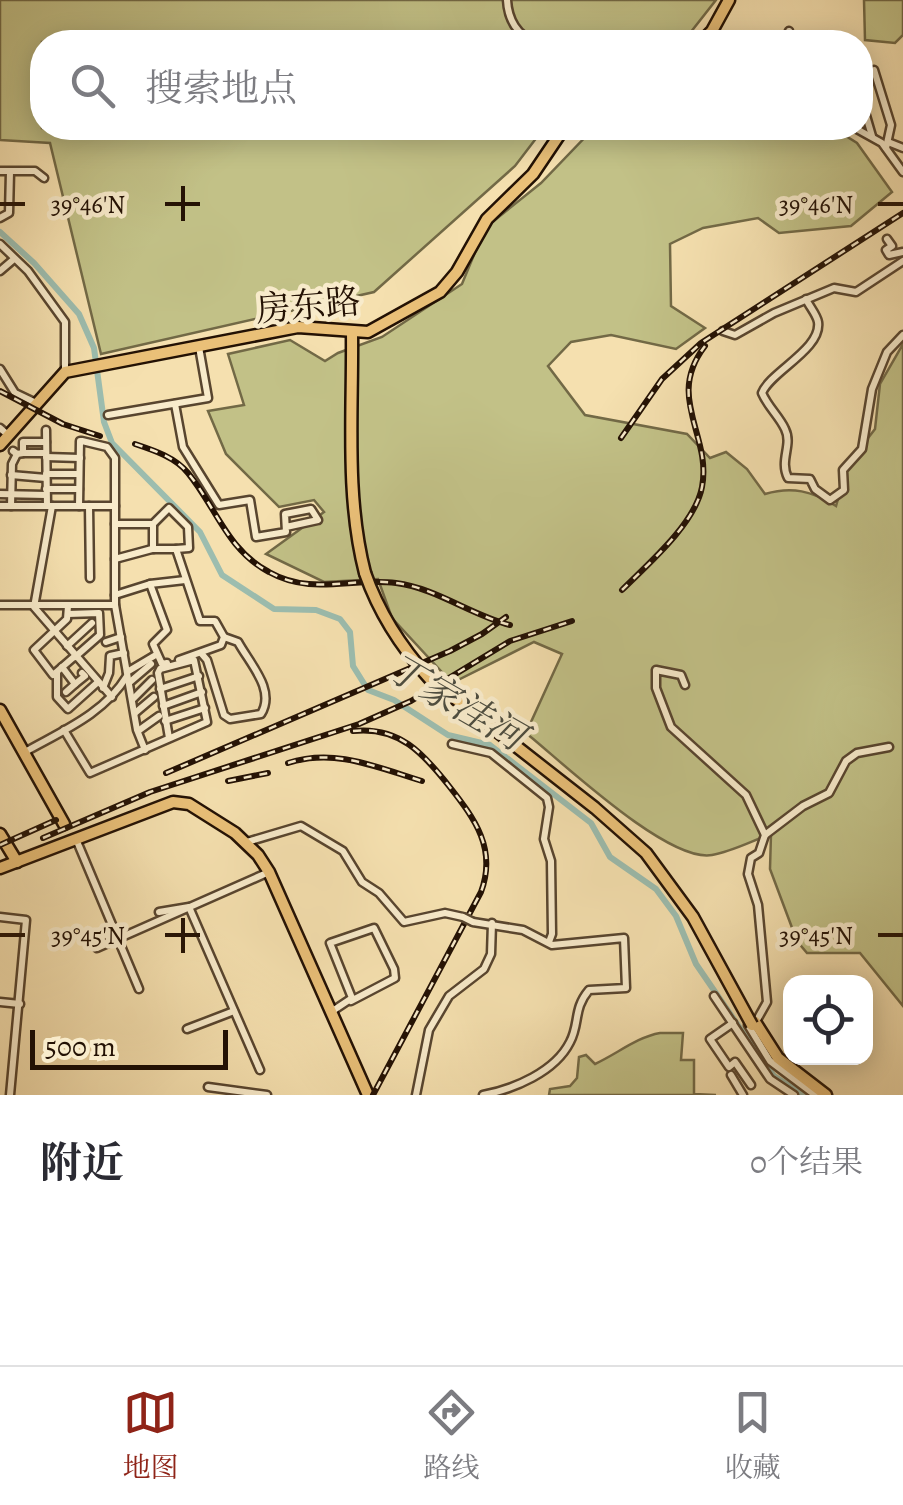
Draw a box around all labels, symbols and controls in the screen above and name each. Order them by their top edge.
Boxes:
search box [30,30,873,140]
icon: search [65,58,120,113]
text: 搜索地点 [145,62,297,114]
text: 39°46'N [51,188,125,222]
text: 39°46'N [779,188,853,222]
street label: 房东路 [254,277,362,333]
water label: 丁家洼河 [377,641,540,766]
text: 39°45'N [51,919,125,953]
text: 39°45'N [779,919,853,953]
map controls [783,975,873,1065]
button: locate [783,975,873,1065]
scale bar [30,1025,228,1070]
text: 500 m [45,1028,116,1066]
text: 附近 [40,1134,124,1191]
text: 0个结果 [750,1140,863,1184]
tab: 地图 [122,1385,179,1487]
tab: 路线 [423,1385,480,1487]
tab: 收藏 [724,1385,781,1487]

